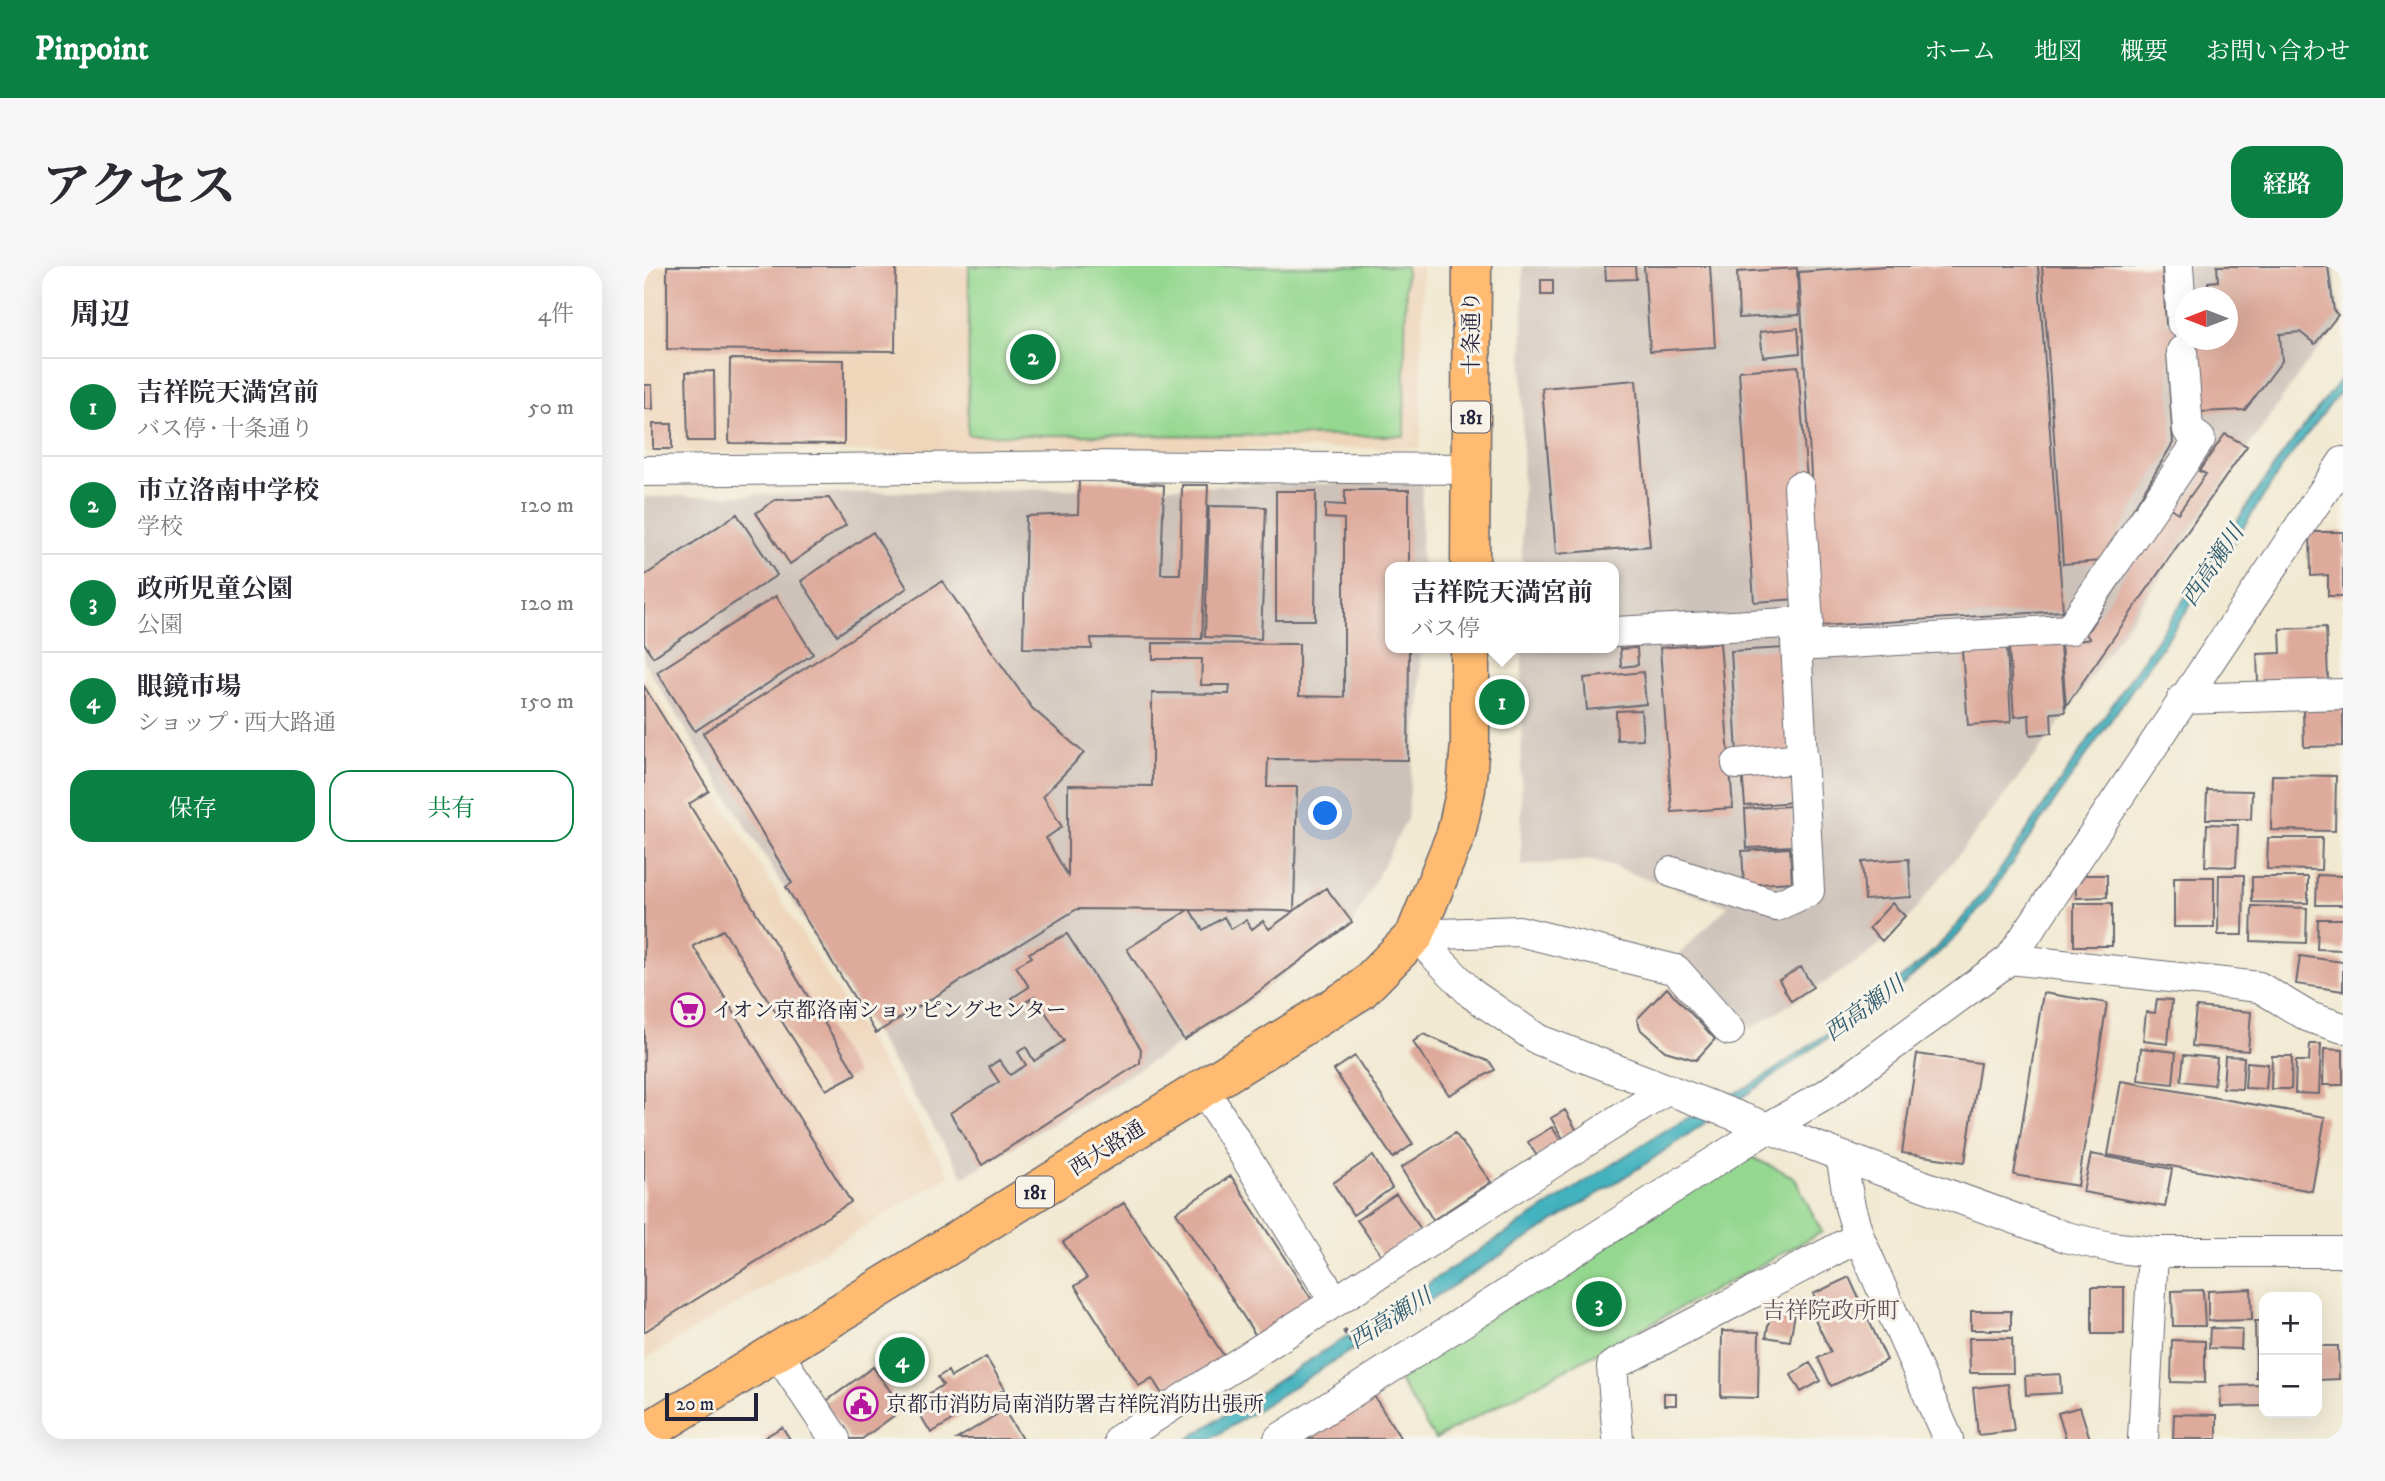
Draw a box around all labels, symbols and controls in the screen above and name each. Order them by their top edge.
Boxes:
text: Pinpoint [35,29,149,70]
text: ホーム [1924,37,1996,67]
text: 地図 [2034,37,2082,67]
text: 概要 [2120,37,2168,67]
text: お問い合わせ [2206,37,2350,67]
button: 経路 [2231,146,2343,218]
text: アクセス [42,157,237,219]
north arrow [2175,287,2238,350]
street label: 十条通り [1459,291,1485,375]
text: 周辺 [70,297,130,334]
text: 4件 [538,300,574,329]
pin: 2 [1010,331,1056,383]
text: 吉祥院天満宮前 [137,377,319,410]
text: 1 [89,393,97,422]
text: 50 m [528,393,574,422]
road number: 181 [1452,402,1490,433]
text: バス停 · 十条通り [137,415,313,444]
text: 市立洛南中学校 [137,475,319,508]
text: 2 [87,491,99,520]
text: 120 m [520,491,574,520]
text: 学校 [137,513,183,542]
water label: 西高瀬川 [2175,517,2253,612]
popup [1385,562,1619,653]
text: 政所児童公園 [137,573,293,606]
text: 吉祥院天満宮前 [1411,577,1593,610]
text: 3 [89,589,97,618]
text: 120 m [520,589,574,618]
text: 公園 [137,611,183,640]
text: バス停 [1411,615,1480,644]
text: 眼鏡市場 [137,671,241,704]
pin: 1 [1479,676,1525,728]
text: 4 [86,687,100,716]
text: 150 m [520,687,574,716]
text: ショップ · 西大路通 [137,709,336,738]
button: 保存 [70,770,315,842]
button: 共有 [329,770,574,842]
your location [1308,796,1342,830]
water label: 西高瀬川 [1819,969,1913,1048]
supermarket icon: イオン京都洛南ショッピングセンター [669,991,707,1029]
place label: イオン京都洛南ショッピングセンター [712,998,1067,1024]
street label: 西大路通 [1065,1116,1150,1182]
road number: 181 [1016,1176,1054,1208]
pin: 3 [1576,1278,1622,1330]
water label: 西高瀬川 [1344,1281,1440,1356]
map controls [2259,1292,2322,1418]
button: + [2259,1292,2322,1355]
district label: 吉祥院政所町 [1762,1297,1900,1326]
pin: 4 [879,1334,925,1386]
button: − [2259,1355,2322,1418]
public building icon: 京都市消防局南消防署吉祥院消防出張所 [842,1385,880,1423]
scale bar [665,1390,758,1422]
place label: 京都市消防局南消防署吉祥院消防出張所 [886,1392,1264,1418]
text: 20 m [676,1393,714,1416]

